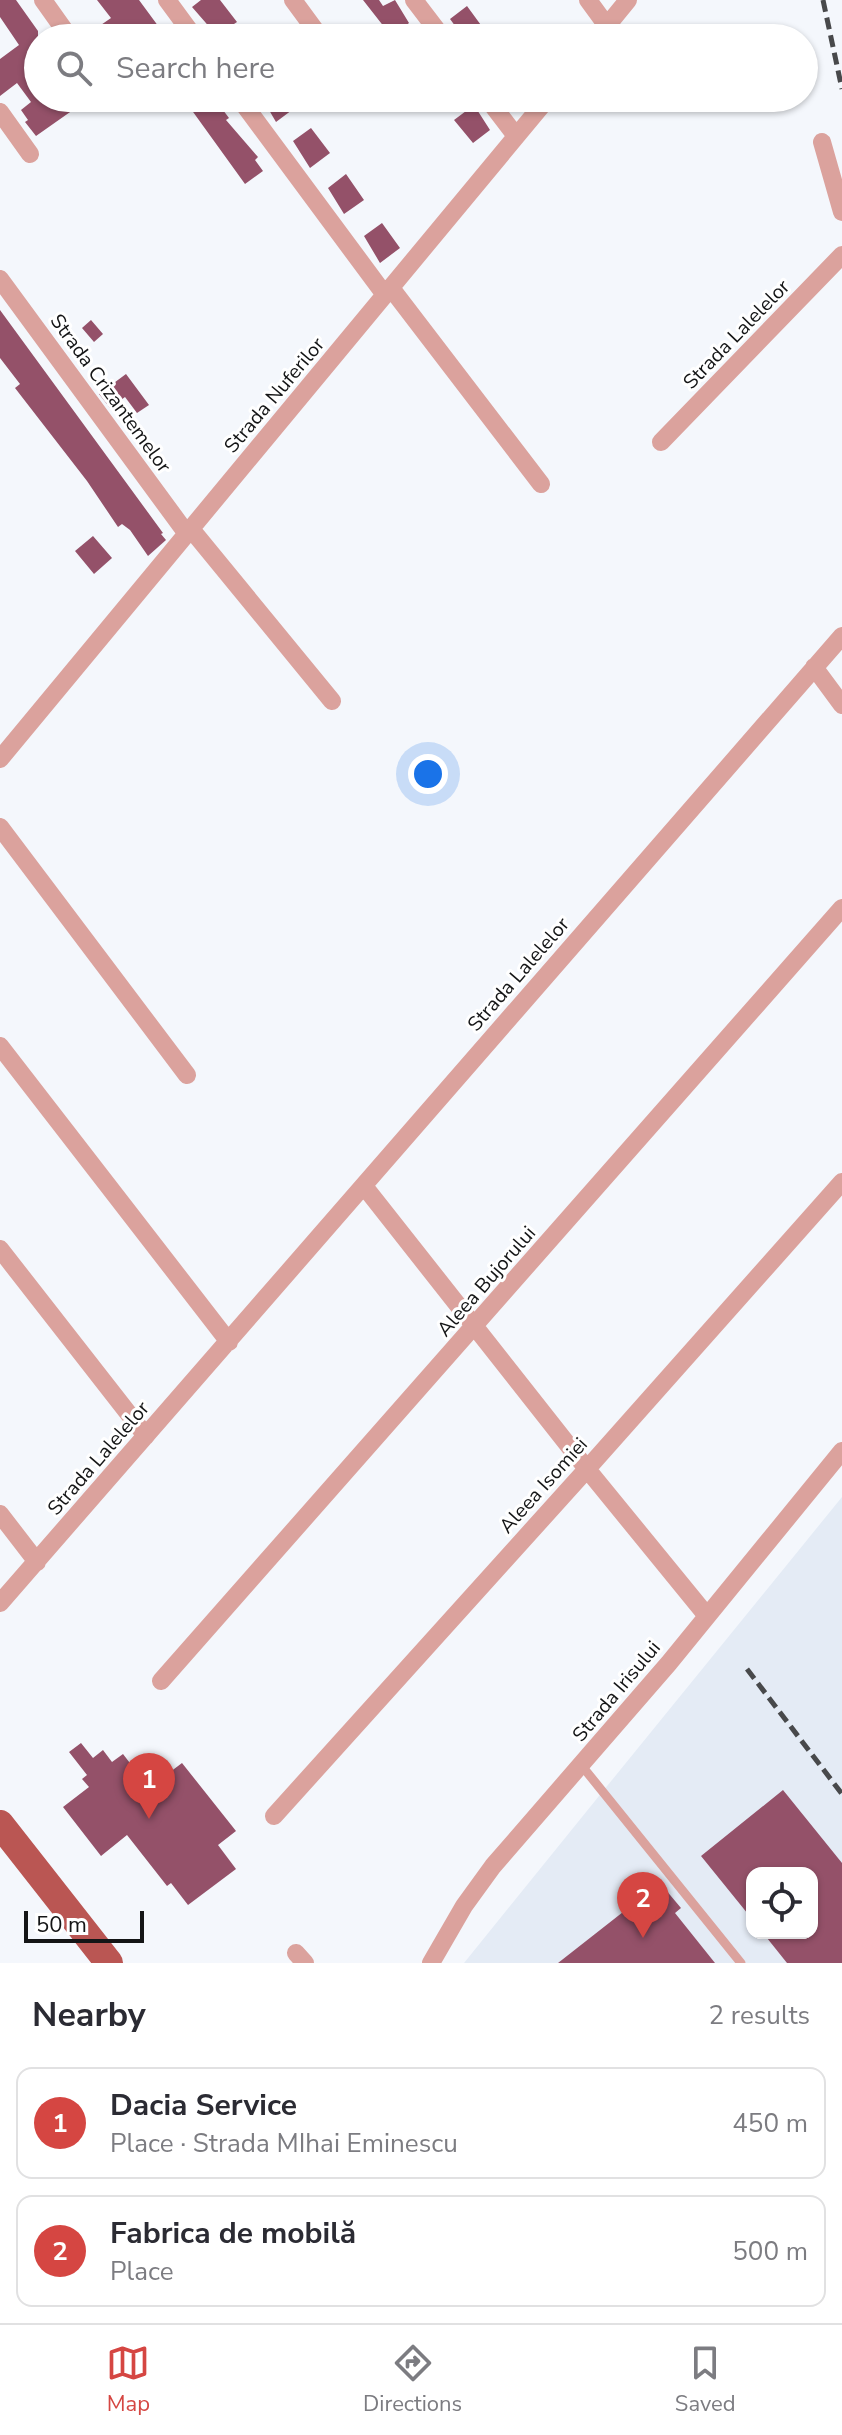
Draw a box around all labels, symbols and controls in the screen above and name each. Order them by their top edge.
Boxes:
search box [24,24,818,112]
icon: search [52,46,96,90]
text: Search here [116,48,275,89]
street label: Strada Lalelelor [677,274,796,395]
street label: Strada Crizantemelor [44,308,177,478]
street label: Strada Nuferilor [218,332,331,459]
your location [408,754,448,794]
street label: Strada Lalelelor [461,912,575,1037]
street label: Aleea Bujorului [431,1220,542,1342]
street label: Strada Lalelelor [41,1396,155,1521]
street label: Aleea Isomiei [493,1432,594,1539]
street label: Strada Irisului [566,1635,667,1747]
pin: 1 [123,1753,175,1819]
map controls [746,1867,818,1939]
button: locate [746,1867,818,1939]
pin: 2 [617,1872,669,1938]
scale bar [24,1907,144,1943]
text: 50 m [36,1910,87,1940]
text: Nearby [32,1992,146,2038]
text: 2 results [709,1998,810,2033]
text: Dacia Service [110,2085,297,2126]
text: 1 [52,2106,68,2141]
text: 450 m [732,2106,808,2141]
text: Place · Strada MIhai Eminescu [110,2126,458,2161]
text: Fabrica de mobilă [110,2213,356,2254]
text: 2 [52,2234,68,2269]
text: 500 m [732,2234,808,2269]
text: Place [110,2254,174,2289]
tab: Map [106,2341,150,2419]
tab: Directions [363,2341,462,2419]
tab: Saved [675,2341,736,2419]

